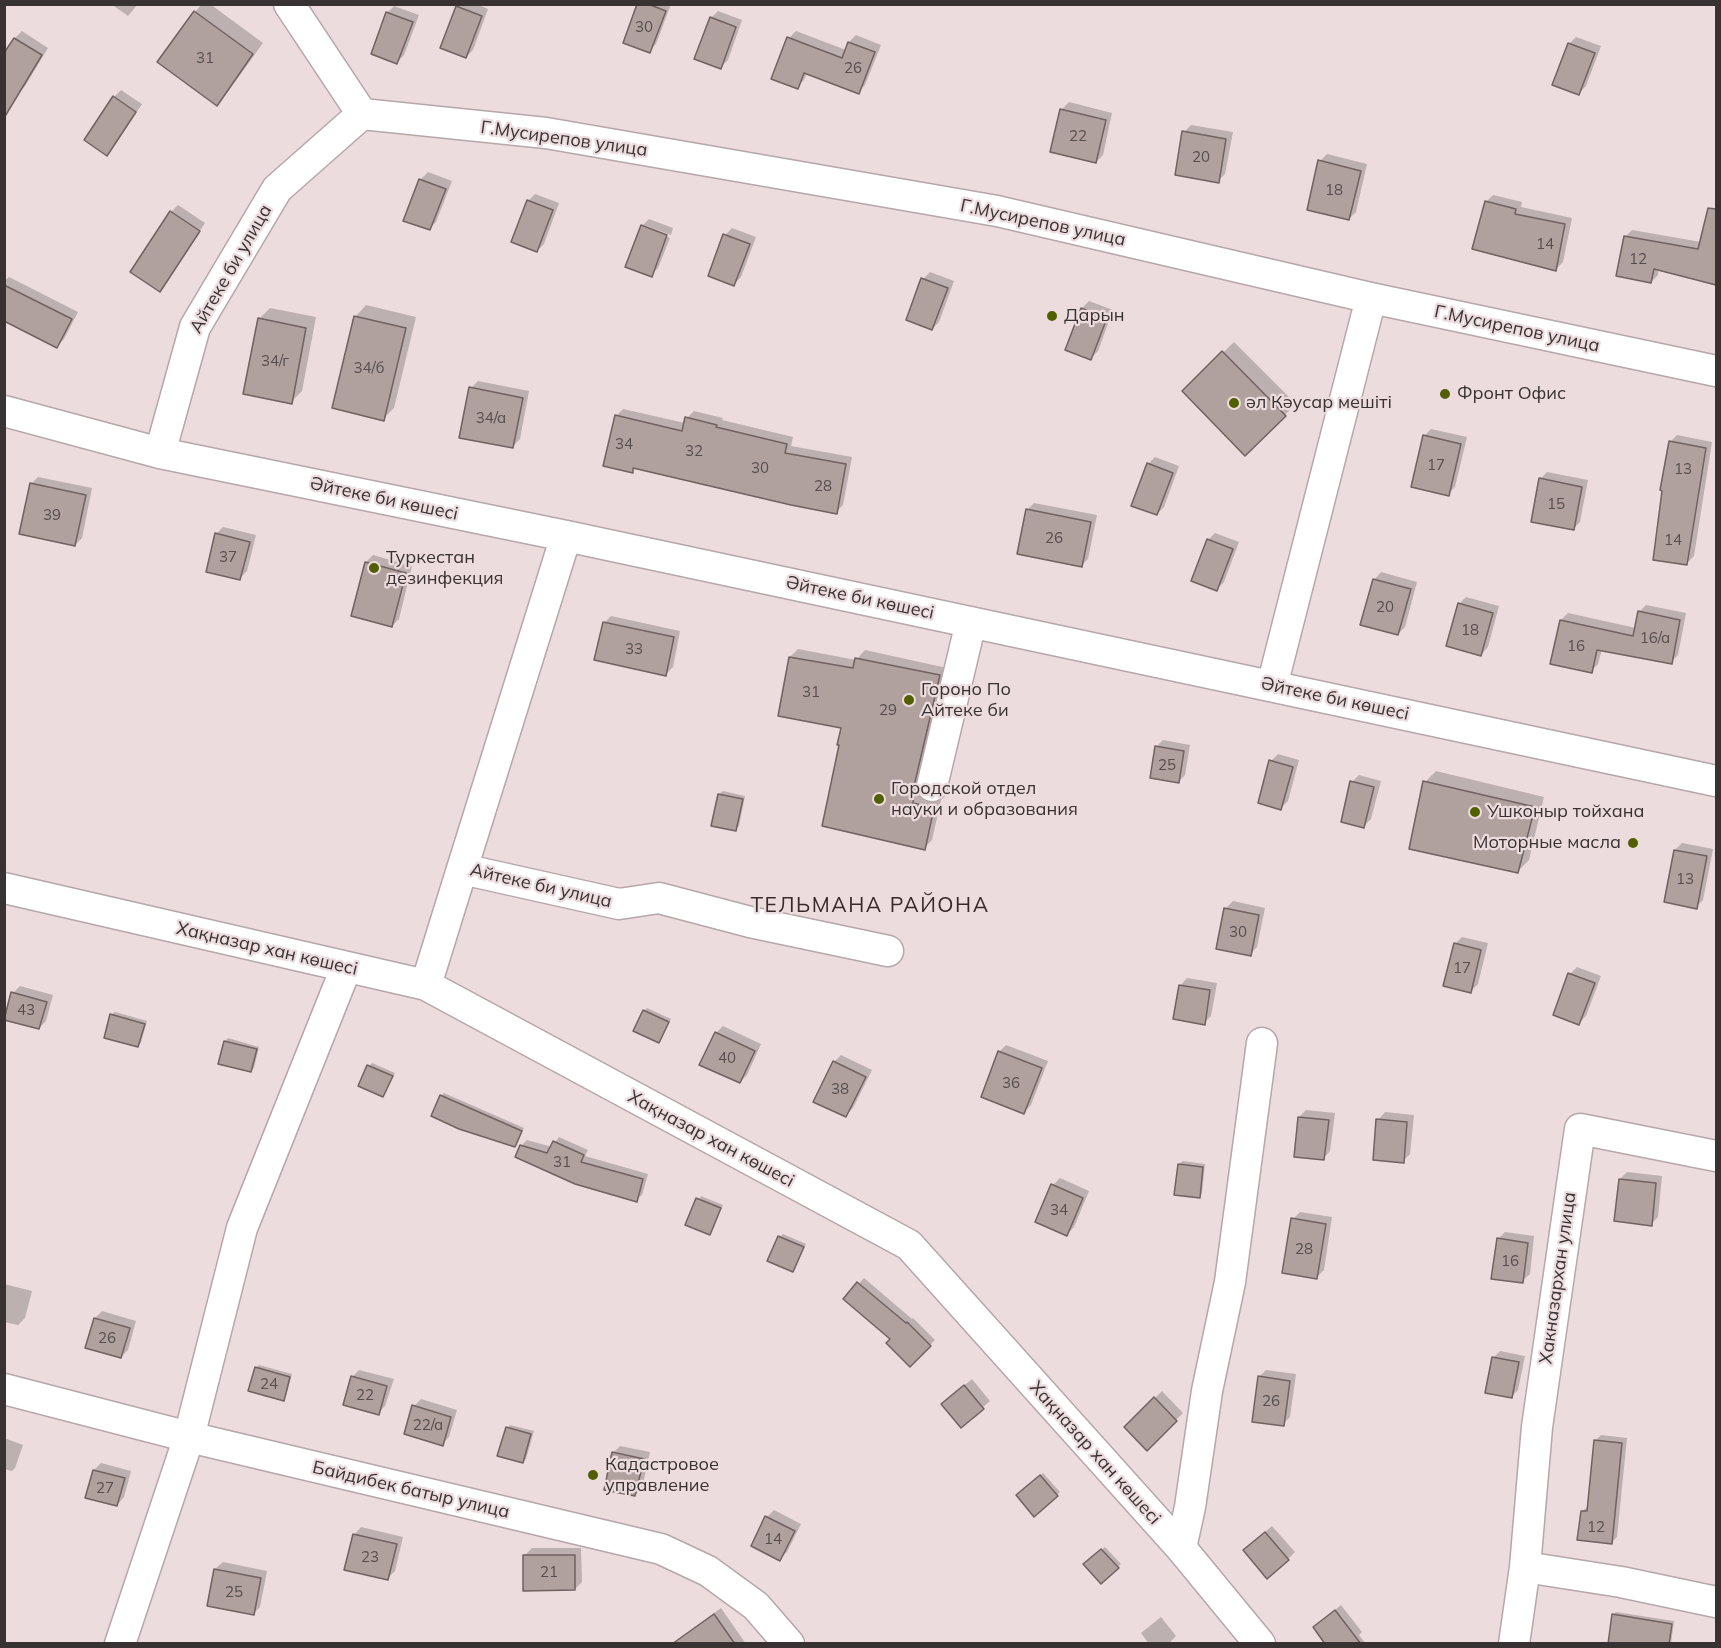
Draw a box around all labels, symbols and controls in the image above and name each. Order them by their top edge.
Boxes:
house number: 30 [635,18,653,36]
house number: 31 [196,49,214,67]
house number: 26 [844,59,862,77]
street label: Г.Мусирепов улица [479,117,649,161]
house number: 22 [1069,127,1087,145]
house number: 20 [1192,148,1210,166]
house number: 18 [1325,181,1343,199]
street label: Г.Мусирепов улица [958,195,1128,251]
street label: Айтеке би улица [185,201,277,337]
house number: 14 [1536,235,1554,253]
house number: 12 [1629,250,1647,268]
street label: Г.Мусирепов улица [1432,301,1602,357]
place label: Дарын [1064,305,1125,327]
marker: Дарын [1045,309,1059,323]
house number: 34/г [261,352,289,370]
house number: 34/б [353,359,385,377]
place label: Фронт Офис [1457,383,1566,405]
marker: Фронт Офис [1438,387,1452,401]
place label: әл Кәусар мешіті [1246,392,1392,414]
marker: әл Кәусар мешіті [1227,396,1241,410]
house number: 34/а [476,409,506,427]
house number: 34 [615,435,633,453]
house number: 32 [685,442,703,460]
house number: 17 [1427,456,1445,474]
house number: 30 [751,459,769,477]
house number: 13 [1674,460,1692,478]
street label: Әйтеке би көшесі [308,473,460,525]
house number: 28 [814,477,832,495]
house number: 15 [1547,495,1565,513]
house number: 39 [43,506,61,524]
house number: 26 [1045,529,1063,547]
house number: 14 [1664,531,1682,549]
place label: Туркестан дезинфекция [386,547,503,590]
house number: 37 [219,548,237,566]
marker: Туркестан дезинфекция [367,561,381,575]
street label: Әйтеке би көшесі [784,572,936,624]
house number: 20 [1376,598,1394,616]
house number: 18 [1461,621,1479,639]
house number: 16/а [1640,629,1670,647]
house number: 16 [1567,637,1585,655]
house number: 33 [625,640,643,658]
street label: Әйтеке би көшесі [1259,673,1411,725]
place label: Гороно По Айтеке би [921,679,1011,722]
house number: 31 [802,683,820,701]
marker: Гороно По Айтеке би [902,693,916,707]
house number: 29 [879,701,897,719]
house number: 25 [1158,756,1176,774]
place label: Городской отдел науки и образования [891,778,1078,820]
marker: Городской отдел науки и образования [872,792,886,806]
place label: Ушконыр тойхана [1487,801,1644,823]
marker: Ушконыр тойхана [1468,805,1482,819]
place label: Моторные масла [1473,832,1621,854]
marker: Моторные масла [1626,836,1640,850]
street label: Айтеке би улица [468,859,614,913]
house number: 13 [1676,870,1694,888]
district label: ТЕЛЬМАНА РАЙОНА [750,893,990,919]
street label: Хақназар хан көшесі [174,918,360,980]
house number: 30 [1229,923,1247,941]
house number: 17 [1453,959,1471,977]
house number: 43 [17,1001,35,1019]
house number: 40 [718,1049,736,1067]
house number: 36 [1002,1074,1020,1092]
house number: 38 [831,1080,849,1098]
street label: Хақназар хан көшесі [624,1086,798,1192]
house number: 31 [553,1153,571,1171]
street label: Хакназархан улица [1535,1191,1581,1365]
house number: 34 [1050,1201,1068,1219]
house number: 28 [1295,1240,1313,1258]
house number: 16 [1501,1252,1519,1270]
house number: 26 [98,1329,116,1347]
house number: 24 [260,1375,278,1393]
street label: Хақназар хан көшесі [1025,1377,1165,1529]
house number: 22 [356,1386,374,1404]
house number: 26 [1262,1392,1280,1410]
house number: 22/а [413,1416,443,1434]
place label: Кадастровое управление [605,1454,719,1496]
street label: Байдибек батыр улица [310,1457,512,1523]
marker: Кадастровое управление [586,1468,600,1482]
house number: 27 [96,1479,114,1497]
house number: 12 [1587,1518,1605,1536]
house number: 14 [764,1530,782,1548]
house number: 23 [361,1548,379,1566]
house number: 21 [540,1563,558,1581]
house number: 25 [225,1583,243,1601]

